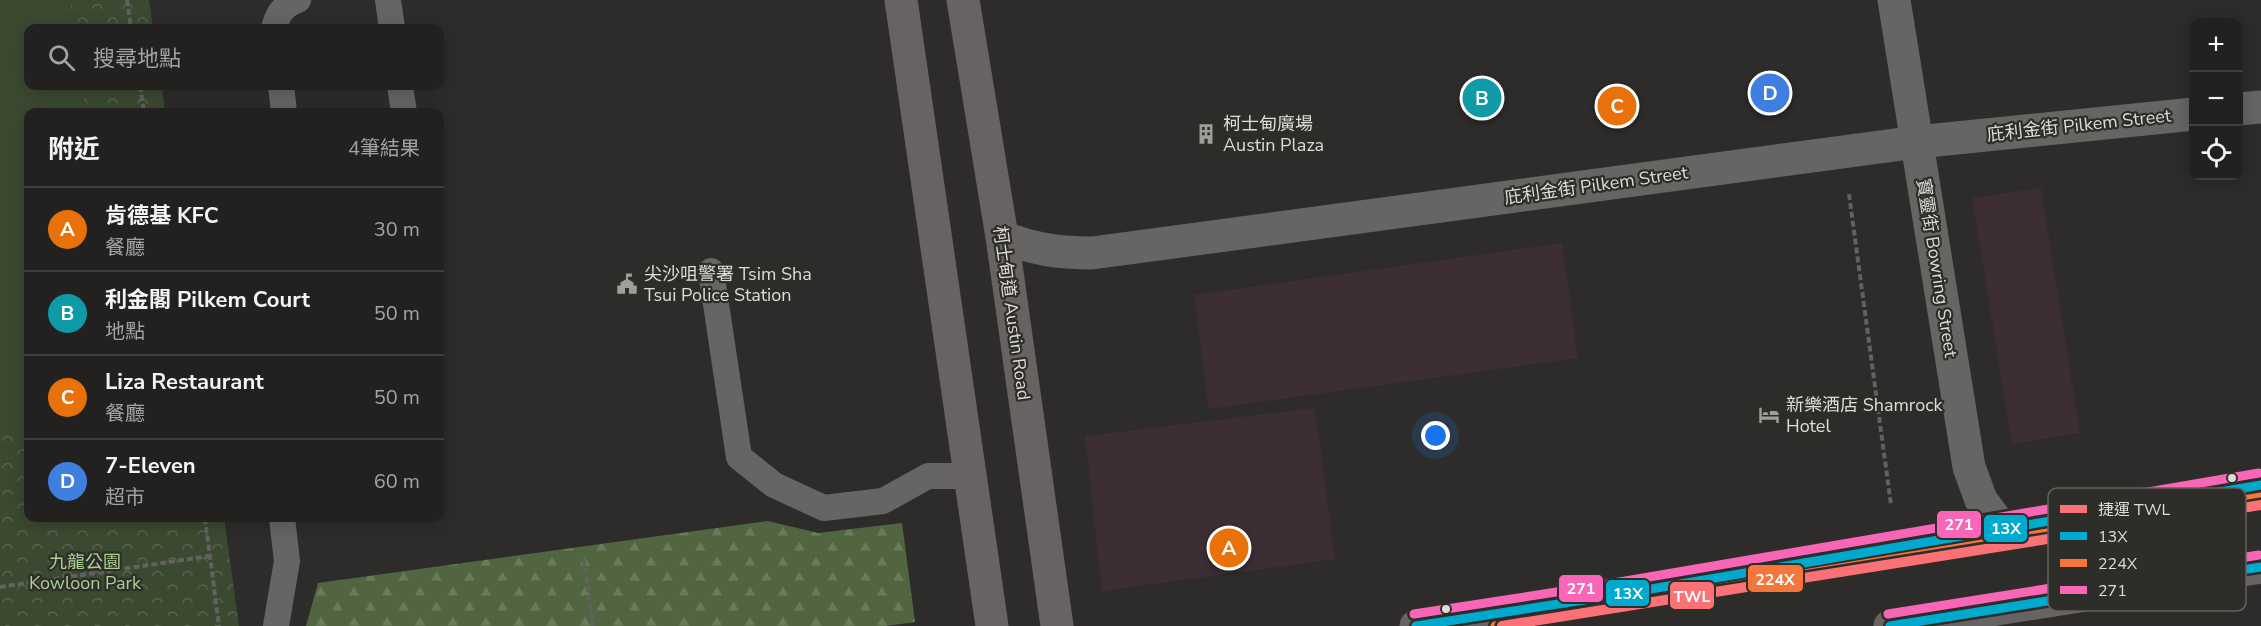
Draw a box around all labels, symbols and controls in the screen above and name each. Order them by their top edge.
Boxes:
map controls [2189,18,2243,180]
button: + [2189,18,2243,72]
search box [24,24,444,90]
icon: search [45,41,78,74]
text: 搜尋地點 [93,44,181,74]
pin: D [1750,70,1790,116]
button: − [2189,72,2243,126]
pin: B [1462,76,1502,120]
pin: C [1598,84,1636,128]
street label: 庇利金街 Pilkem Street [1986,103,2173,147]
place label: 柯士甸廣場 Austin Plaza [1223,112,1324,157]
building icon: 柯士甸廣場 Austin Plaza [1194,122,1218,146]
button: locate [2189,126,2243,180]
text: 附近 [48,132,100,167]
text: 4筆結果 [348,135,420,162]
street label: 庇利金街 Pilkem Street [1503,160,1690,210]
street label: 寶靈街 Bowring Street [1911,177,1963,360]
text: 肯德基 KFC [105,201,219,231]
text: A [60,216,75,243]
text: 30 m [374,216,420,243]
street label: 柯士甸道 Austin Road [988,224,1036,402]
text: 餐廳 [105,234,145,261]
place label: 尖沙咀警署 Tsim Sha Tsui Police Station [644,262,812,307]
public building icon: 尖沙咀警署 Tsim Sha Tsui Police Station [615,272,639,296]
text: 利金閣 Pilkem Court [105,285,310,315]
text: B [61,300,74,327]
text: 50 m [374,300,420,327]
text: 地點 [105,318,145,345]
text: Liza Restaurant [105,367,264,397]
text: C [61,384,74,411]
text: 50 m [374,384,420,411]
place label: 新樂酒店 Shamrock Hotel [1786,393,1944,438]
text: 餐廳 [105,400,145,427]
hotel icon: 新樂酒店 Shamrock Hotel [1757,403,1781,427]
your location [1421,421,1450,450]
text: 7-Eleven [105,451,196,481]
text: D [60,468,75,495]
text: 60 m [374,468,420,495]
unlabelled marker [2226,472,2238,484]
text: 超市 [105,484,145,511]
legend [2048,488,2246,611]
text: 捷運 TWL [2098,499,2171,521]
line badge: 271 [1936,510,1982,539]
text: 271 [1945,514,1973,536]
line badge: 13X [1983,514,2028,543]
text: 13X [1991,518,2021,540]
pin: A [1210,526,1248,570]
text: 13X [2098,526,2128,548]
park label: 九龍公園 Kowloon Park [29,550,142,595]
text: 224X [2098,553,2138,575]
line badge: 224X [1747,564,1804,593]
text: 224X [1755,569,1795,591]
line badge: 271 [1558,574,1604,603]
text: 271 [1567,578,1595,600]
line badge: 13X [1605,579,1650,607]
text: 271 [2098,580,2127,602]
line badge: TWL [1669,581,1715,610]
text: 13X [1613,583,1643,605]
text: TWL [1674,586,1710,608]
unlabelled marker [1440,603,1452,615]

